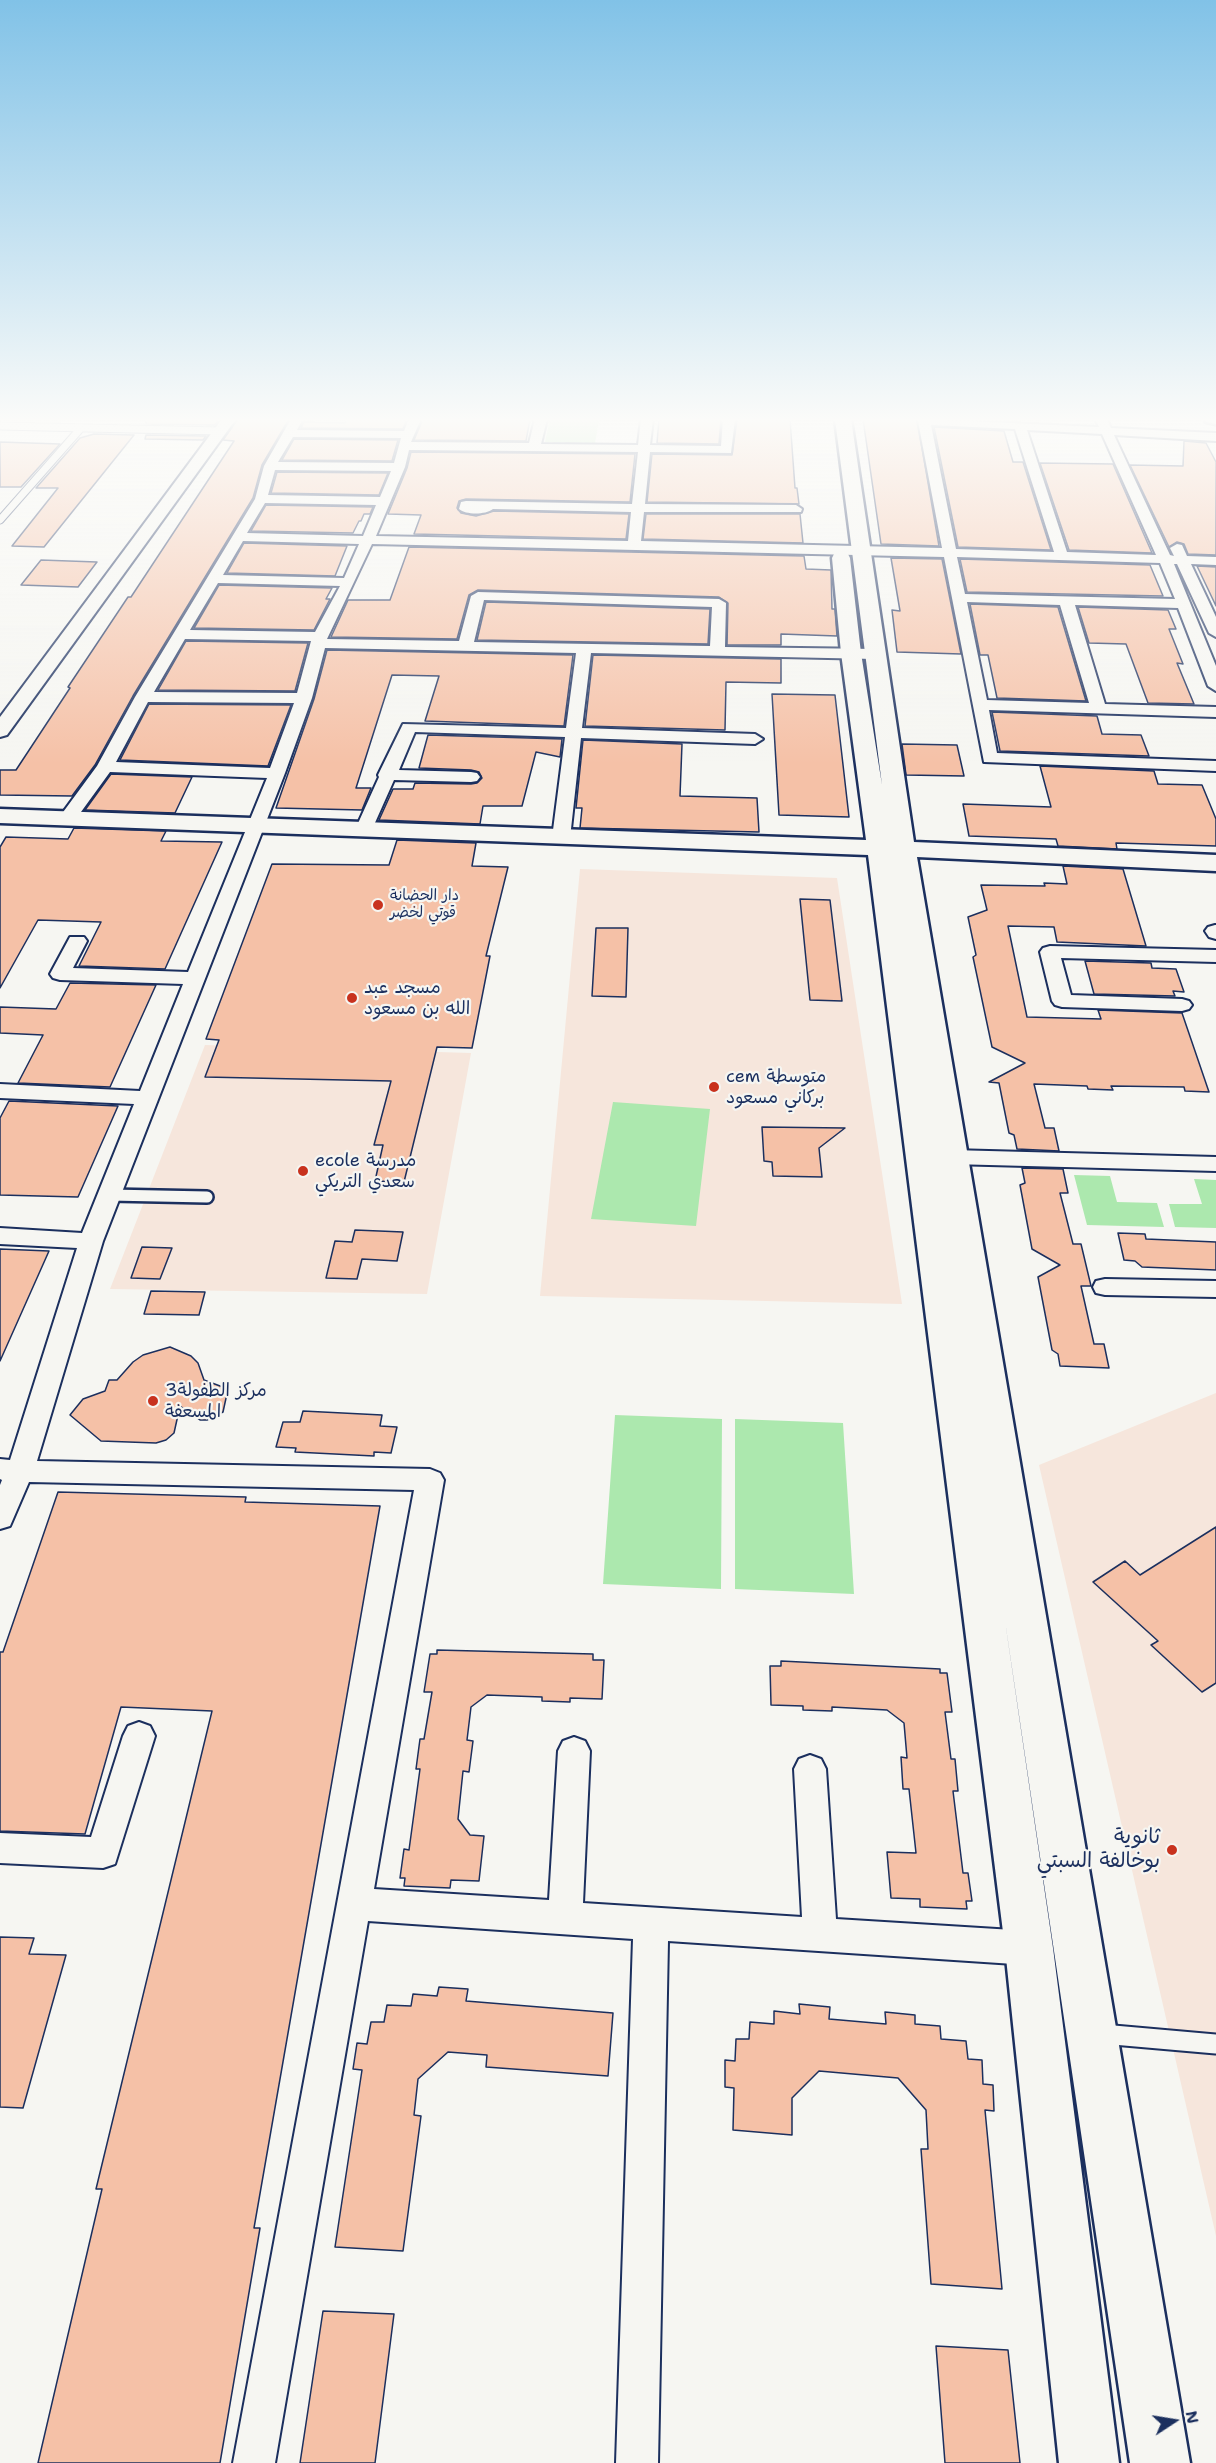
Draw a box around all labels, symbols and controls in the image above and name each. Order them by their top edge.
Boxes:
place label: دار الحضانة قوتي لخضر [390,887,459,922]
marker: دار الحضانة قوتي لخضر [371,898,385,912]
place label: مسجد عبد الله بن مسعود [364,977,470,1020]
marker: مسجد عبد الله بن مسعود [345,991,359,1005]
place label: cem متوسطة بركاني مسعود [726,1066,826,1108]
marker: cem متوسطة بركاني مسعود [707,1080,721,1094]
place label: ecole مدرسة سعدي التريكي [315,1150,416,1192]
marker: ecole مدرسة سعدي التريكي [296,1164,310,1178]
place label: 3مركز الطفولة المسعفة [165,1380,267,1422]
marker: 3مركز الطفولة المسعفة [146,1394,160,1408]
place label: ثانوية بوخالفة السبتي [1037,1825,1160,1875]
marker: ثانوية بوخالفة السبتي [1165,1843,1179,1857]
north arrow [1144,2391,1204,2451]
text: N [1181,2409,1204,2426]

